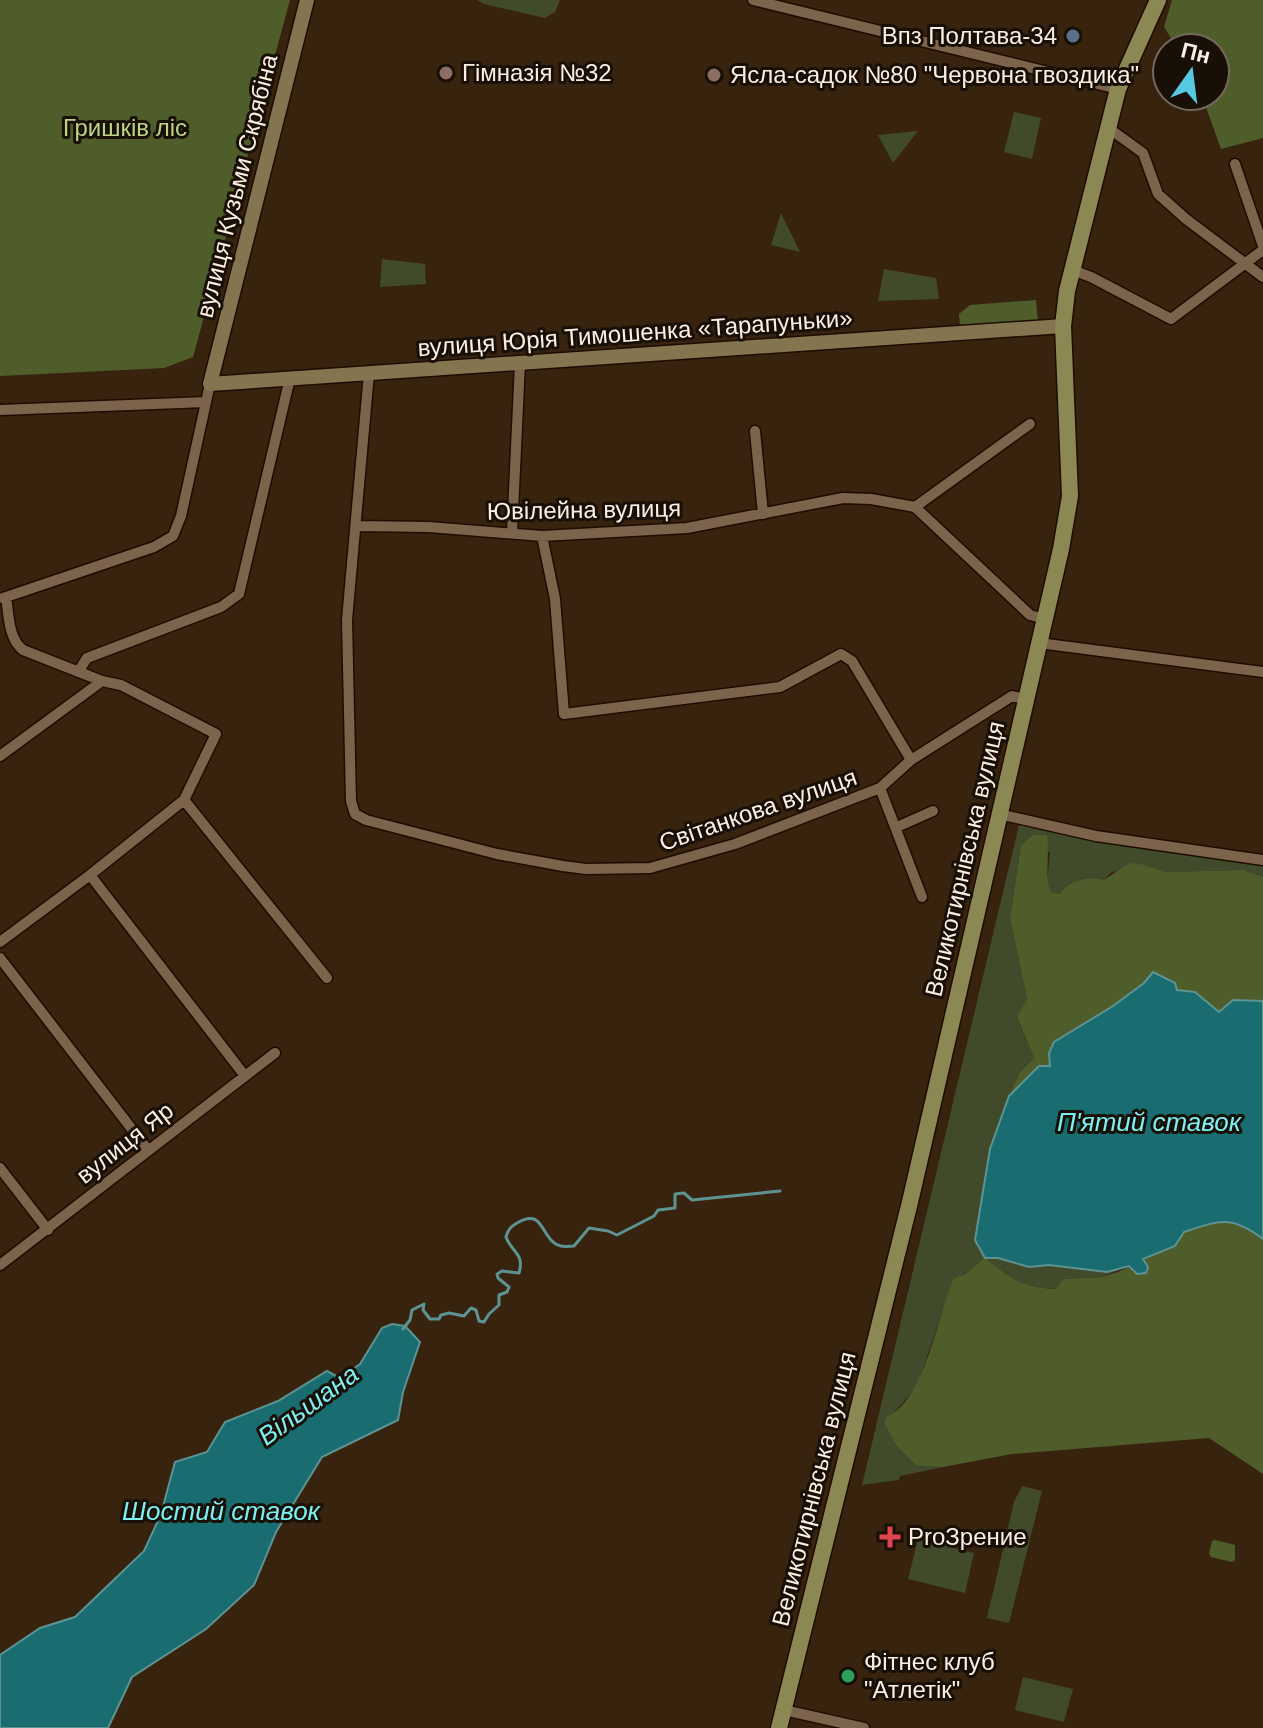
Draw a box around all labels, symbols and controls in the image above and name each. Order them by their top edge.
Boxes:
place label: Впз Полтава-34 [882,22,1057,49]
marker: Впз Полтава-34 [1064,27,1082,45]
north arrow [1151,32,1231,112]
text: Пн [1179,37,1213,69]
street label: вулиця Кузьми Скрябіна [191,51,282,320]
place label: Гімназія №32 [462,59,612,86]
place label: Ясла-садок №80 "Червона гвоздика" [730,61,1139,88]
marker: Гімназія №32 [437,64,455,82]
marker: Ясла-садок №80 "Червона гвоздика" [705,66,723,84]
park label: Гришків ліс [63,114,187,141]
street label: вулиця Юрія Тимошенка «Тарапуньки» [417,304,853,361]
street label: Ювілейна вулиця [487,494,681,525]
street label: Великотирнівська вулиця [920,719,1009,999]
street label: Світанкова вулиця [655,763,860,856]
street label: вулиця Яр [71,1097,178,1189]
water label: П'ятий ставок [1057,1107,1243,1137]
street label: Великотирнівська вулиця [766,1349,861,1629]
water label: Вільшана [252,1359,364,1451]
water label: Шостий ставок [122,1496,322,1526]
place label: ProЗрение [908,1523,1027,1550]
marker: ProЗрение [879,1526,901,1548]
place label: Фітнес клуб "Атлетік" [864,1648,995,1703]
marker: Фітнес клуб "Атлетік" [839,1667,857,1685]

